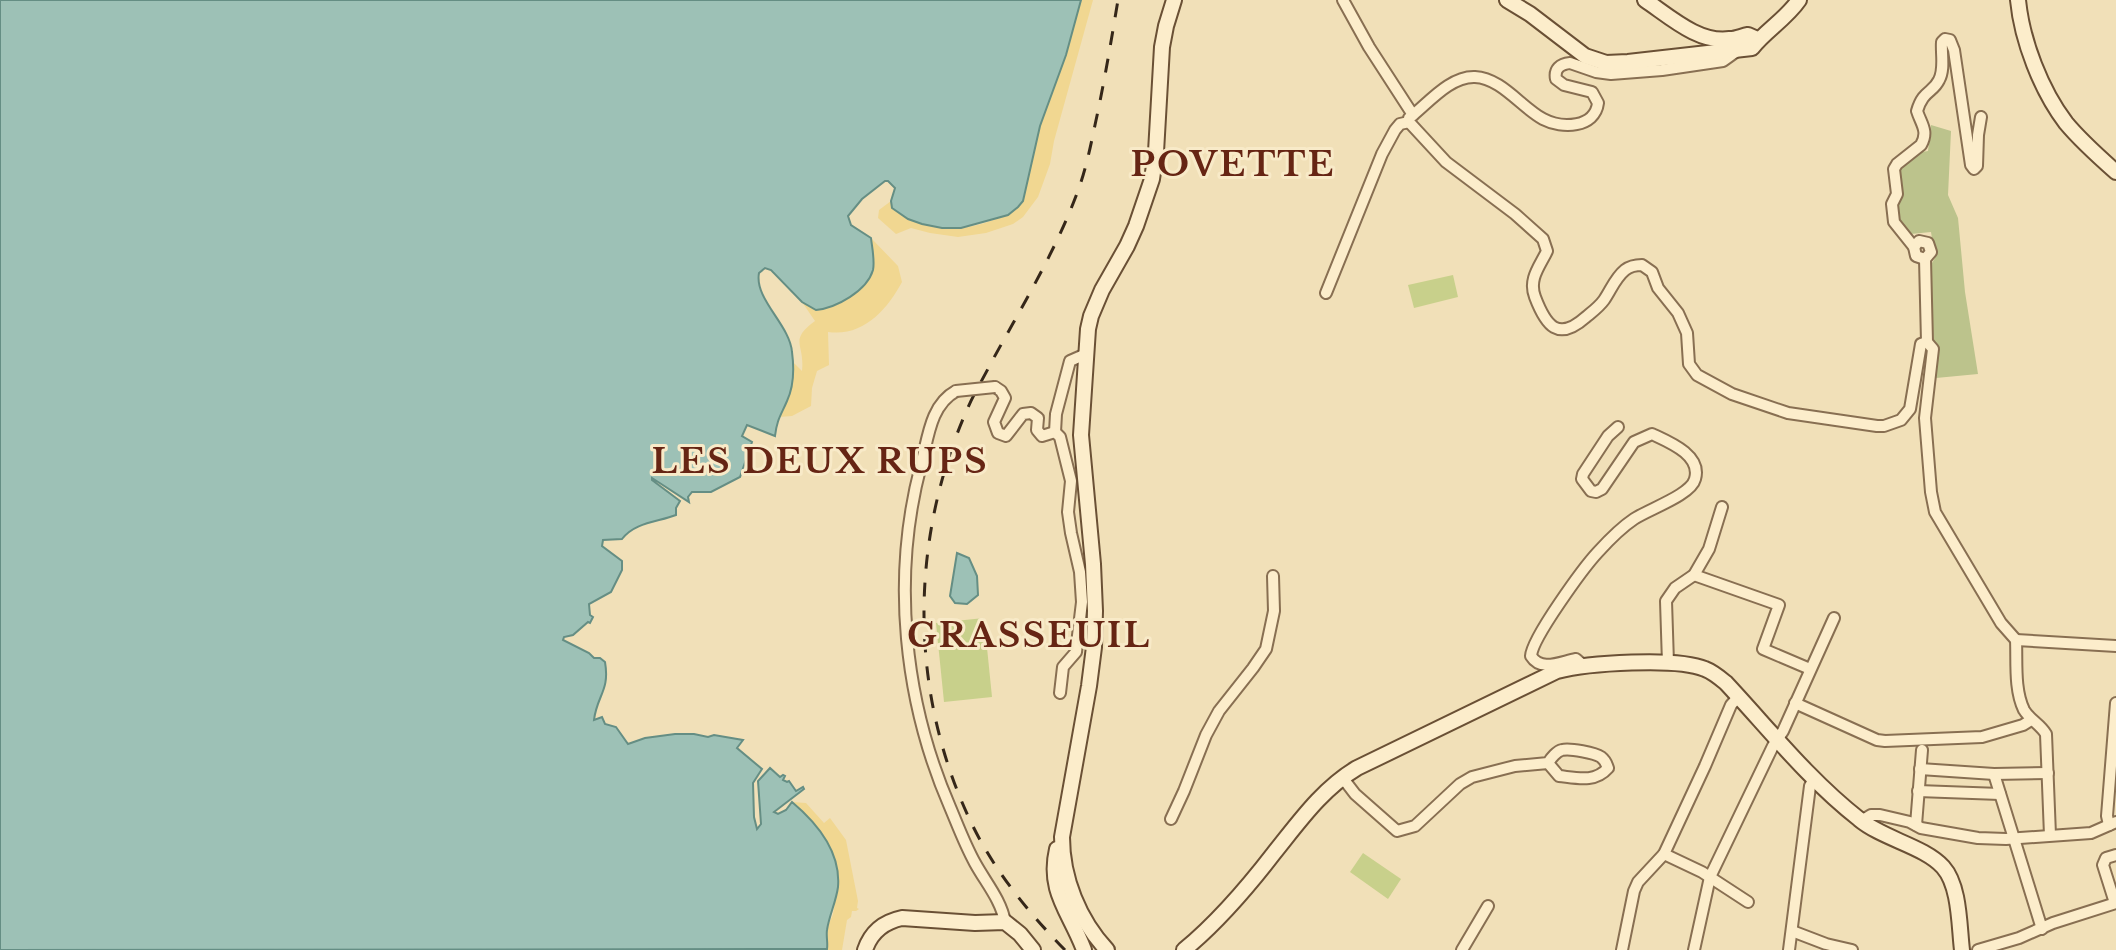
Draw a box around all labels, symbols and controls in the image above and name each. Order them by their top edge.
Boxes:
district label: POVETTE [1131,143,1335,185]
district label: LES DEUX RUPS [651,440,989,482]
district label: GRASSEUIL [907,614,1151,656]

